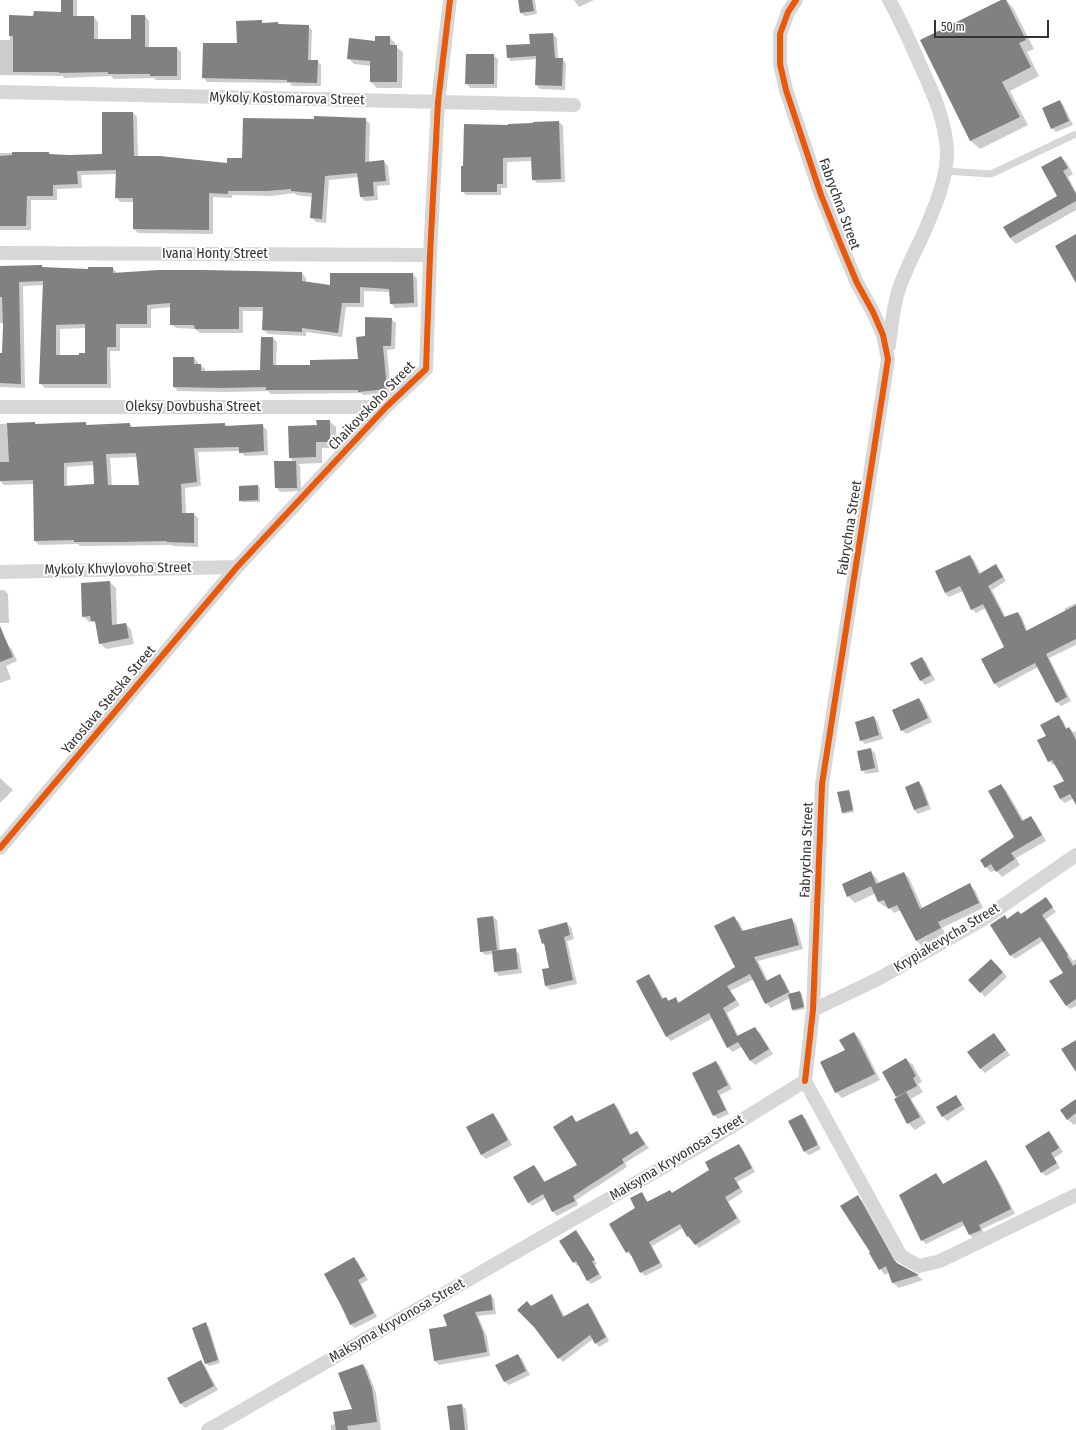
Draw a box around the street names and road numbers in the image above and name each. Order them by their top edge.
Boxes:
street label: Mykoly Kostomarova Street [209,89,365,109]
street label: Fabrychna Street [815,156,863,252]
street label: Ivana Honty Street [162,246,268,262]
street label: Chaikovskoho Street [325,358,419,454]
street label: Oleksy Dovbusha Street [125,399,261,415]
street label: Fabrychna Street [834,479,866,577]
street label: Mykoly Khvylovoho Street [44,559,192,579]
street label: Yaroslava Stetska Street [59,642,159,758]
street label: Fabrychna Street [797,802,817,898]
street label: Krypiakevycha Street [891,900,1003,976]
street label: Maksyma Kryvonosa Street [607,1111,747,1205]
street label: Maksyma Kryvonosa Street [326,1275,468,1367]

